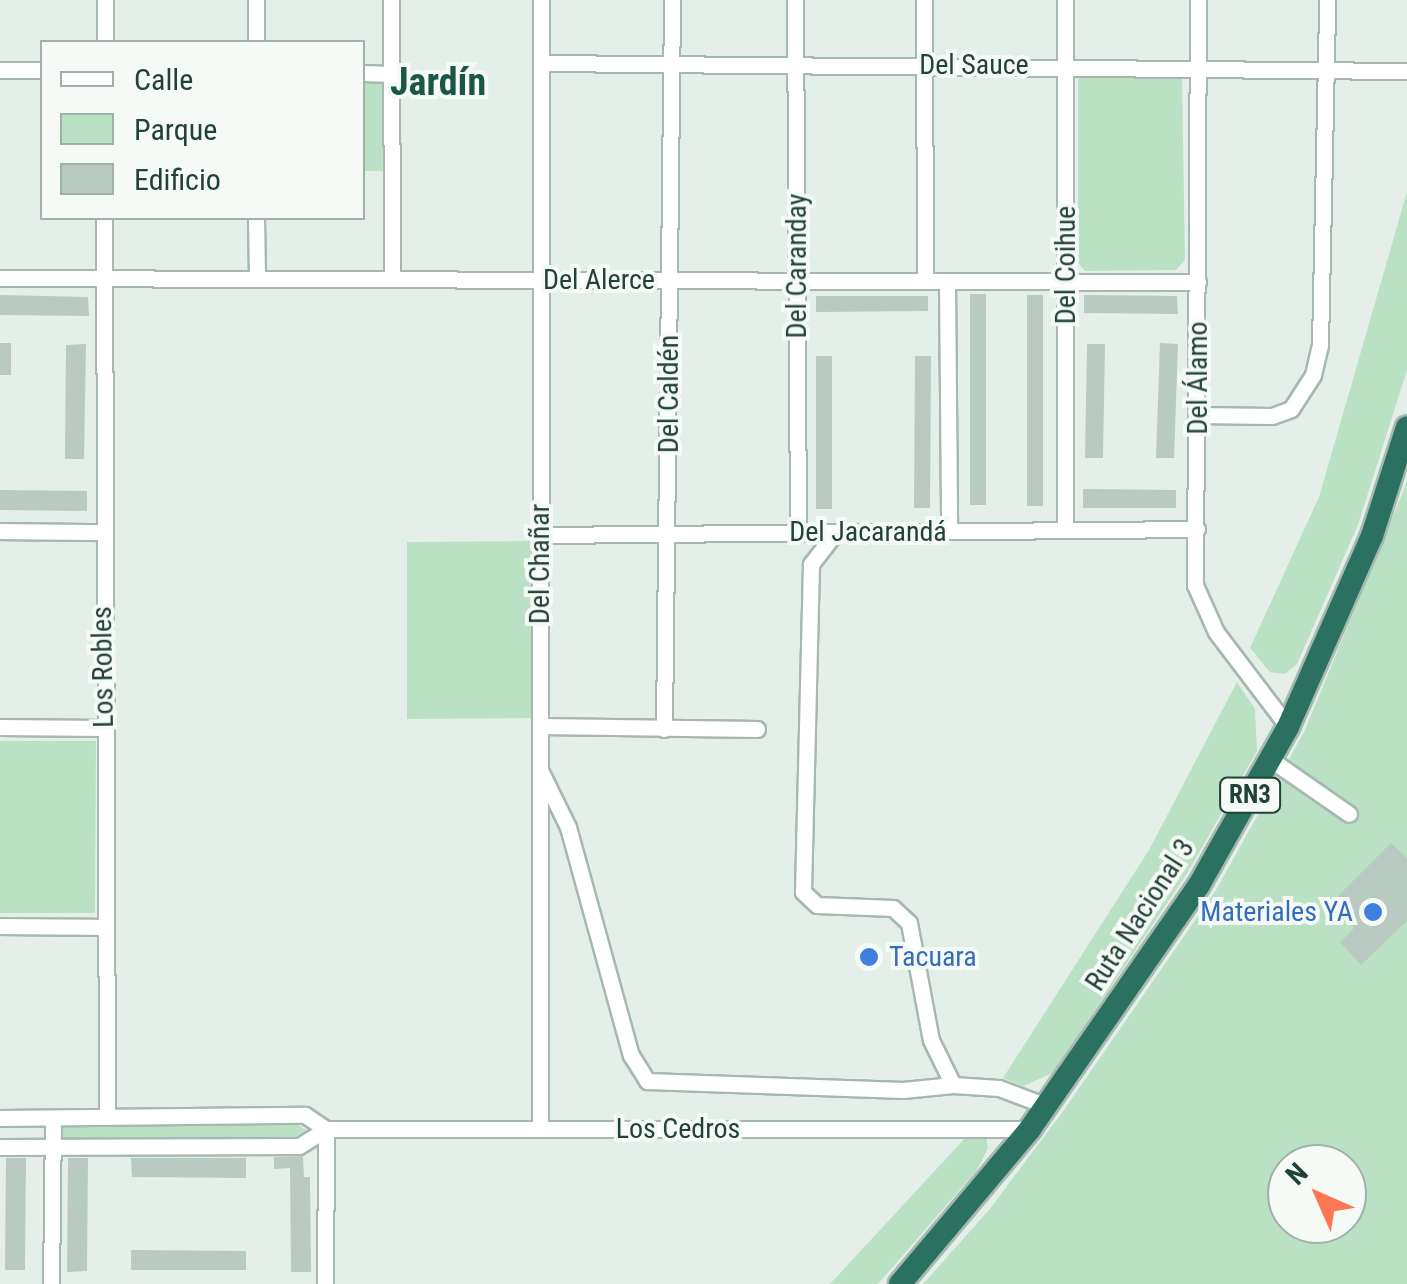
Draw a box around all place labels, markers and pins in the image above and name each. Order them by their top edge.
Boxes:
place label: Materiales YA [1200,895,1353,929]
marker: Materiales YA [1362,901,1384,923]
place label: Tacuara [889,940,977,974]
marker: Tacuara [858,946,880,968]

